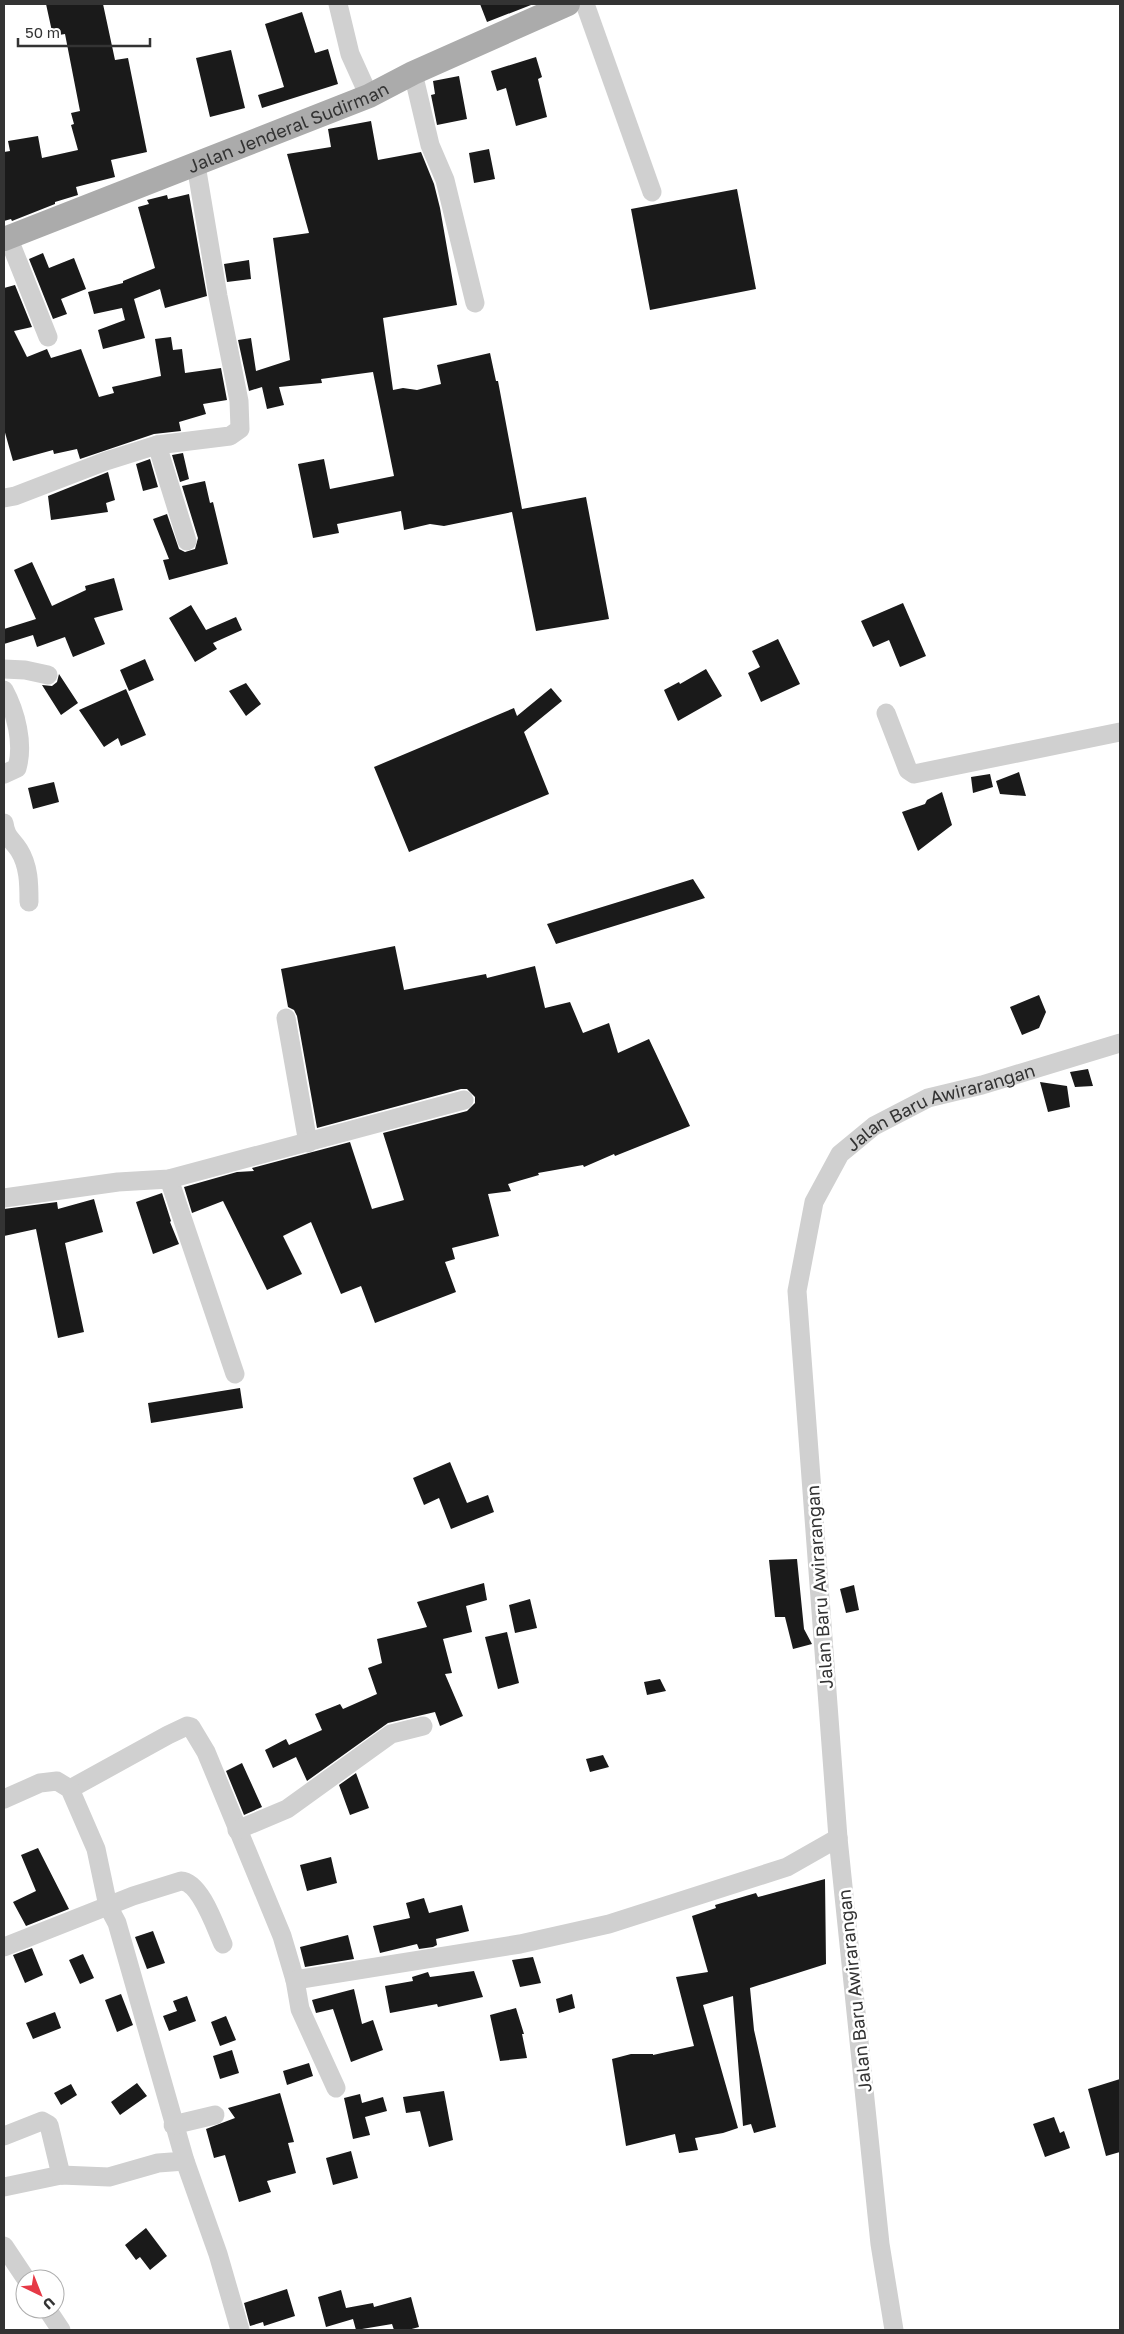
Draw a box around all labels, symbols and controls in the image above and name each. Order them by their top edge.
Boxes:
scale bar [18,15,150,47]
text: 50 m [25,23,60,41]
street label: Jalan Jenderal Sudirman [184,77,392,177]
street label: Jalan Baru Awirarangan [841,1059,1038,1156]
street label: Jalan Baru Awirarangan [801,1484,837,1690]
street label: Jalan Baru Awirarangan [832,1888,876,2094]
north arrow [15,2269,65,2319]
text: U [40,2294,59,2314]

